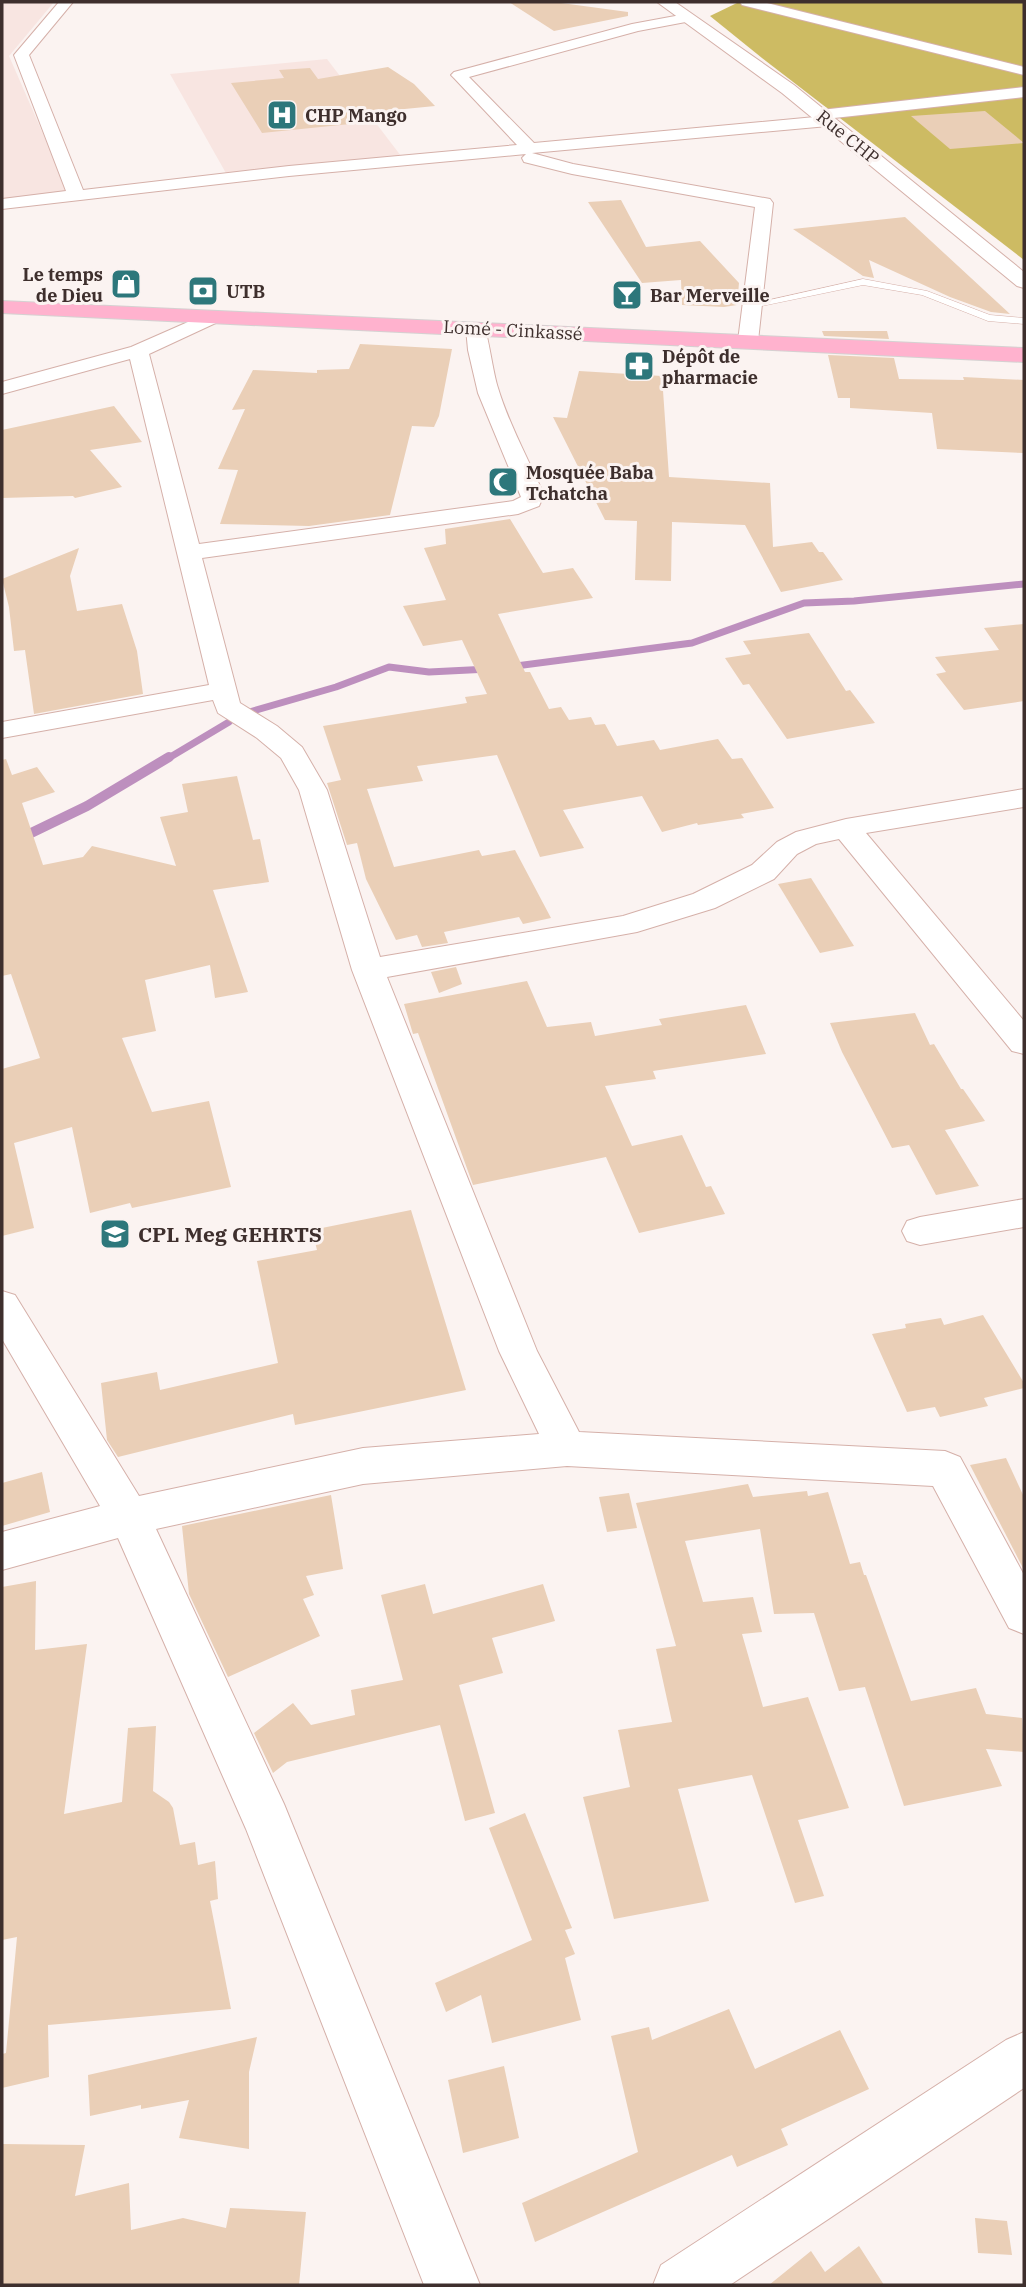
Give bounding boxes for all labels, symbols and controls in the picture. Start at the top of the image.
hospital icon: CHP Mango [265,98,299,132]
place label: CHP Mango [305,104,407,127]
street label: Rue CHP [812,105,884,169]
place label: Le temps de Dieu [23,263,103,307]
shop icon: Le temps de Dieu [109,267,143,301]
bank icon: UTB [186,274,220,308]
bar icon: Bar Merveille [610,278,644,312]
place label: UTB [226,280,265,303]
place label: Bar Merveille [650,284,770,307]
street label: Lomé - Cinkassé [443,315,583,345]
place label: Dépôt de pharmacie [662,345,758,389]
pharmacy icon: Dépôt de pharmacie [622,349,656,383]
place label: Mosquée Baba Tchatcha [526,461,654,505]
mosque icon: Mosquée Baba Tchatcha [486,465,520,499]
school or university icon: CPL Meg GEHRTS [98,1217,132,1251]
place label: CPL Meg GEHRTS [138,1220,322,1248]

